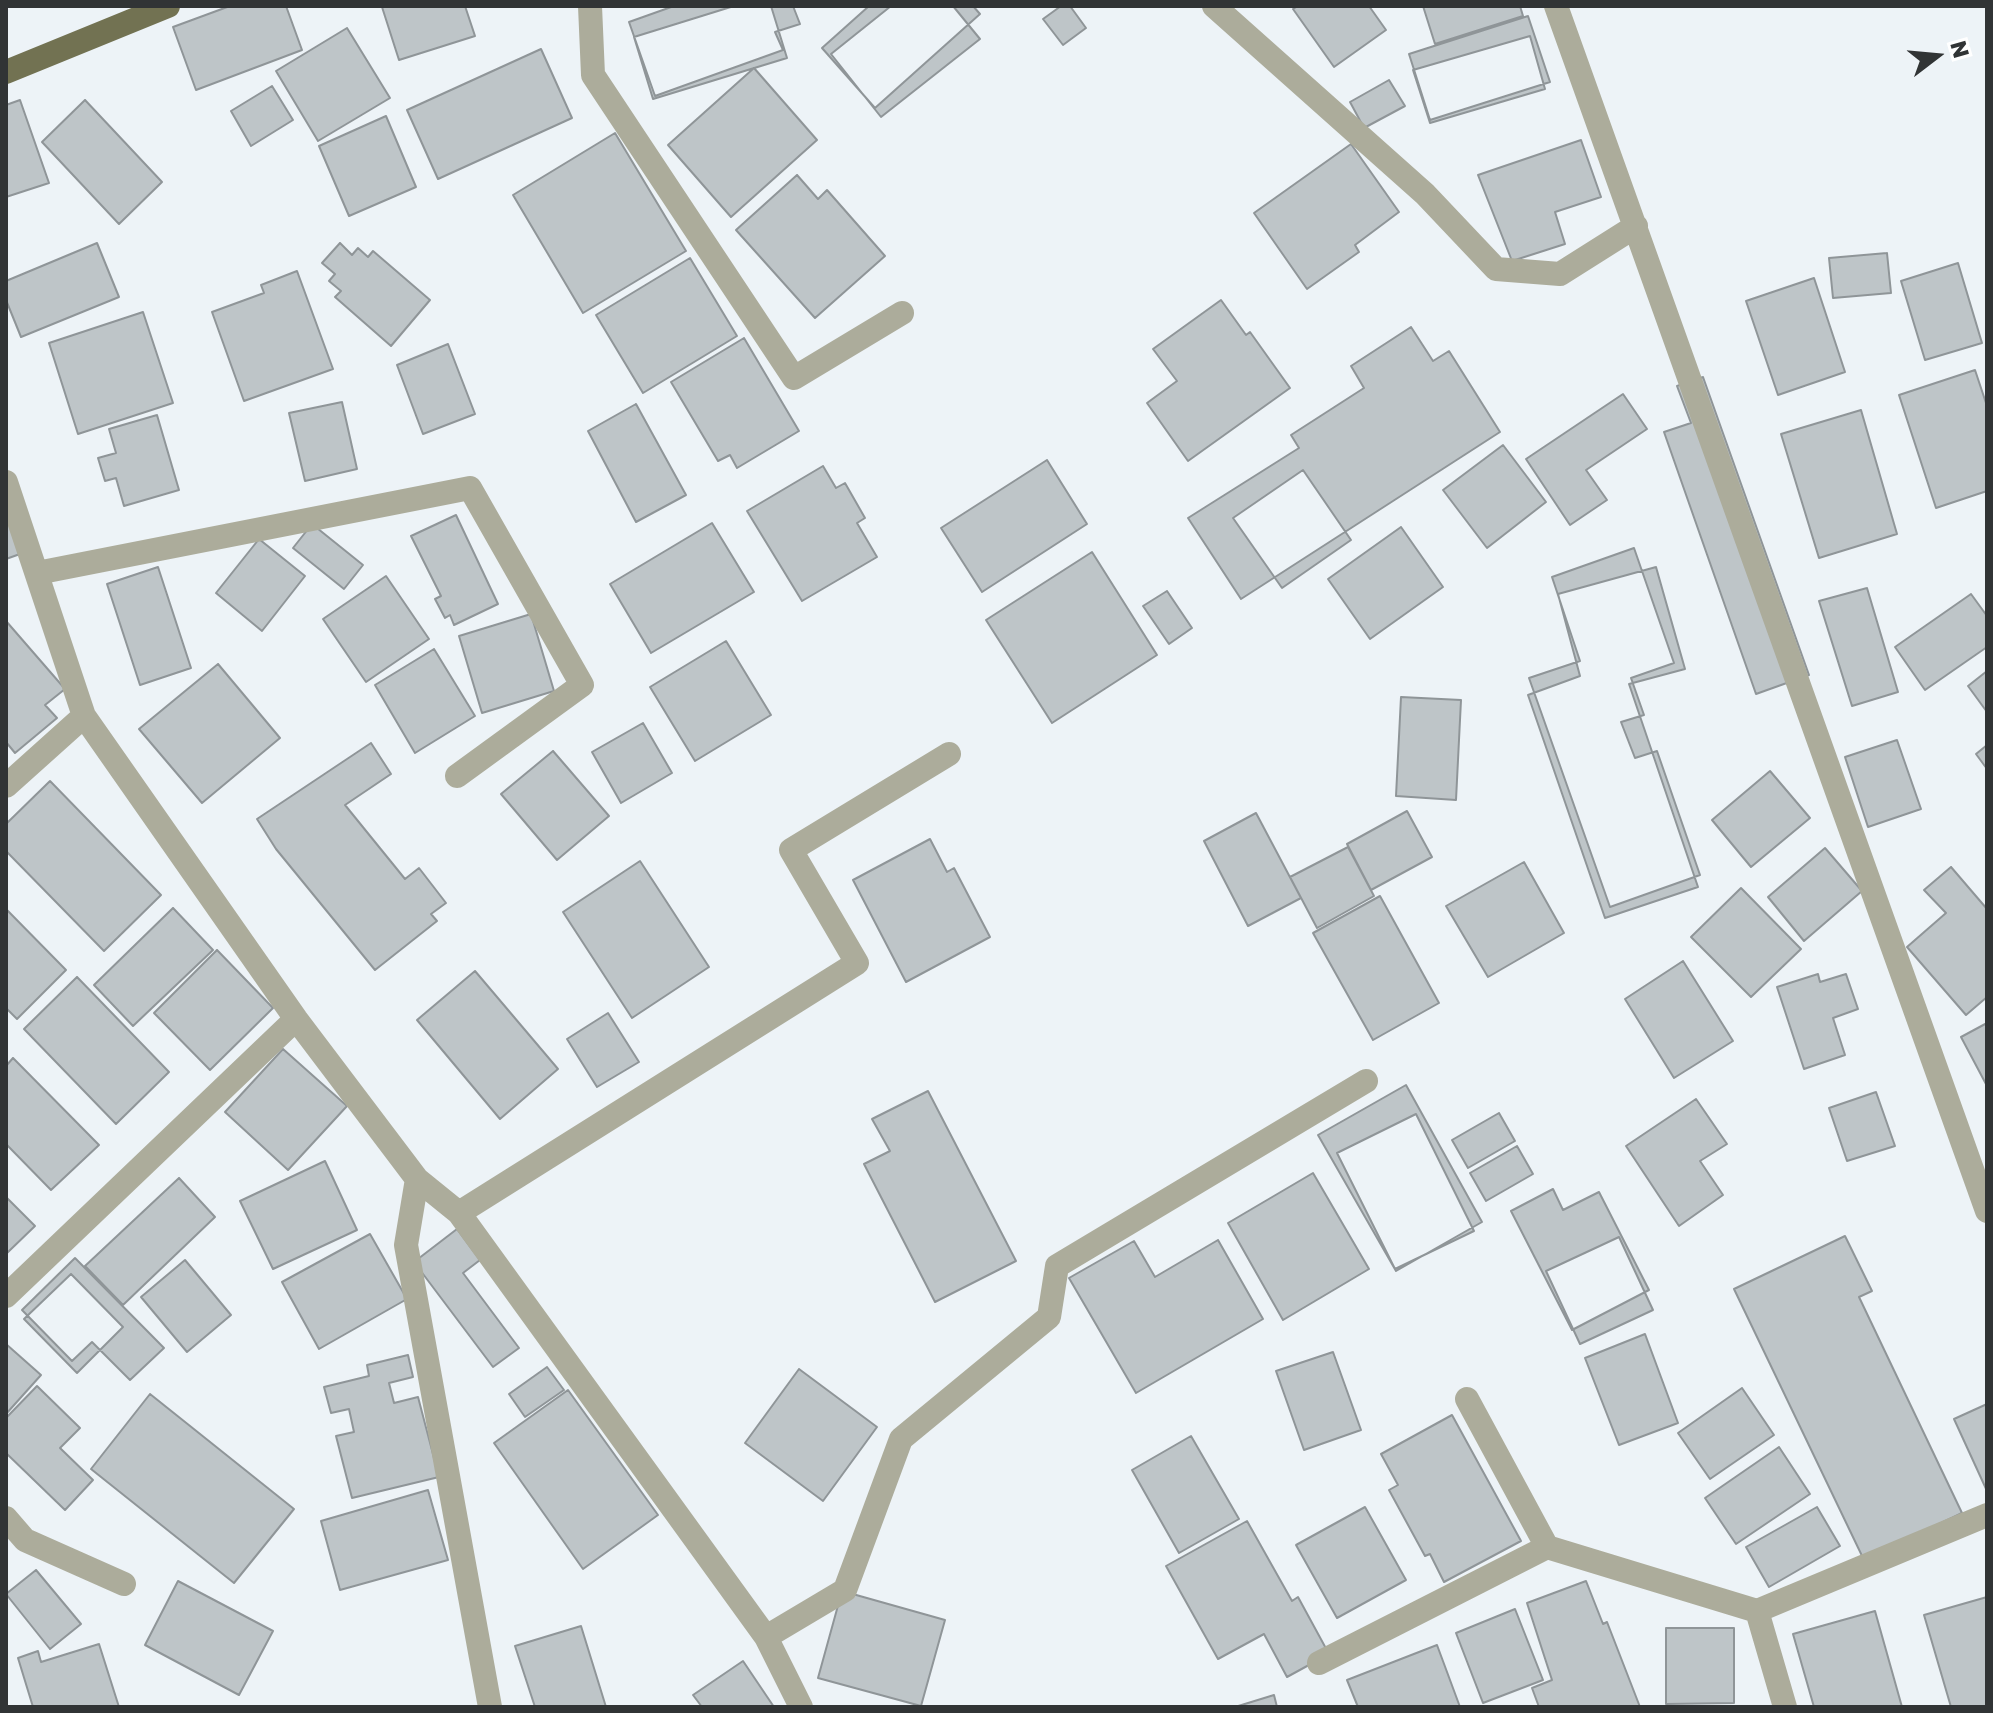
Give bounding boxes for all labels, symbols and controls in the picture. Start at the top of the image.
north arrow [1897,16,1977,96]
text: N [1945,37,1976,61]

